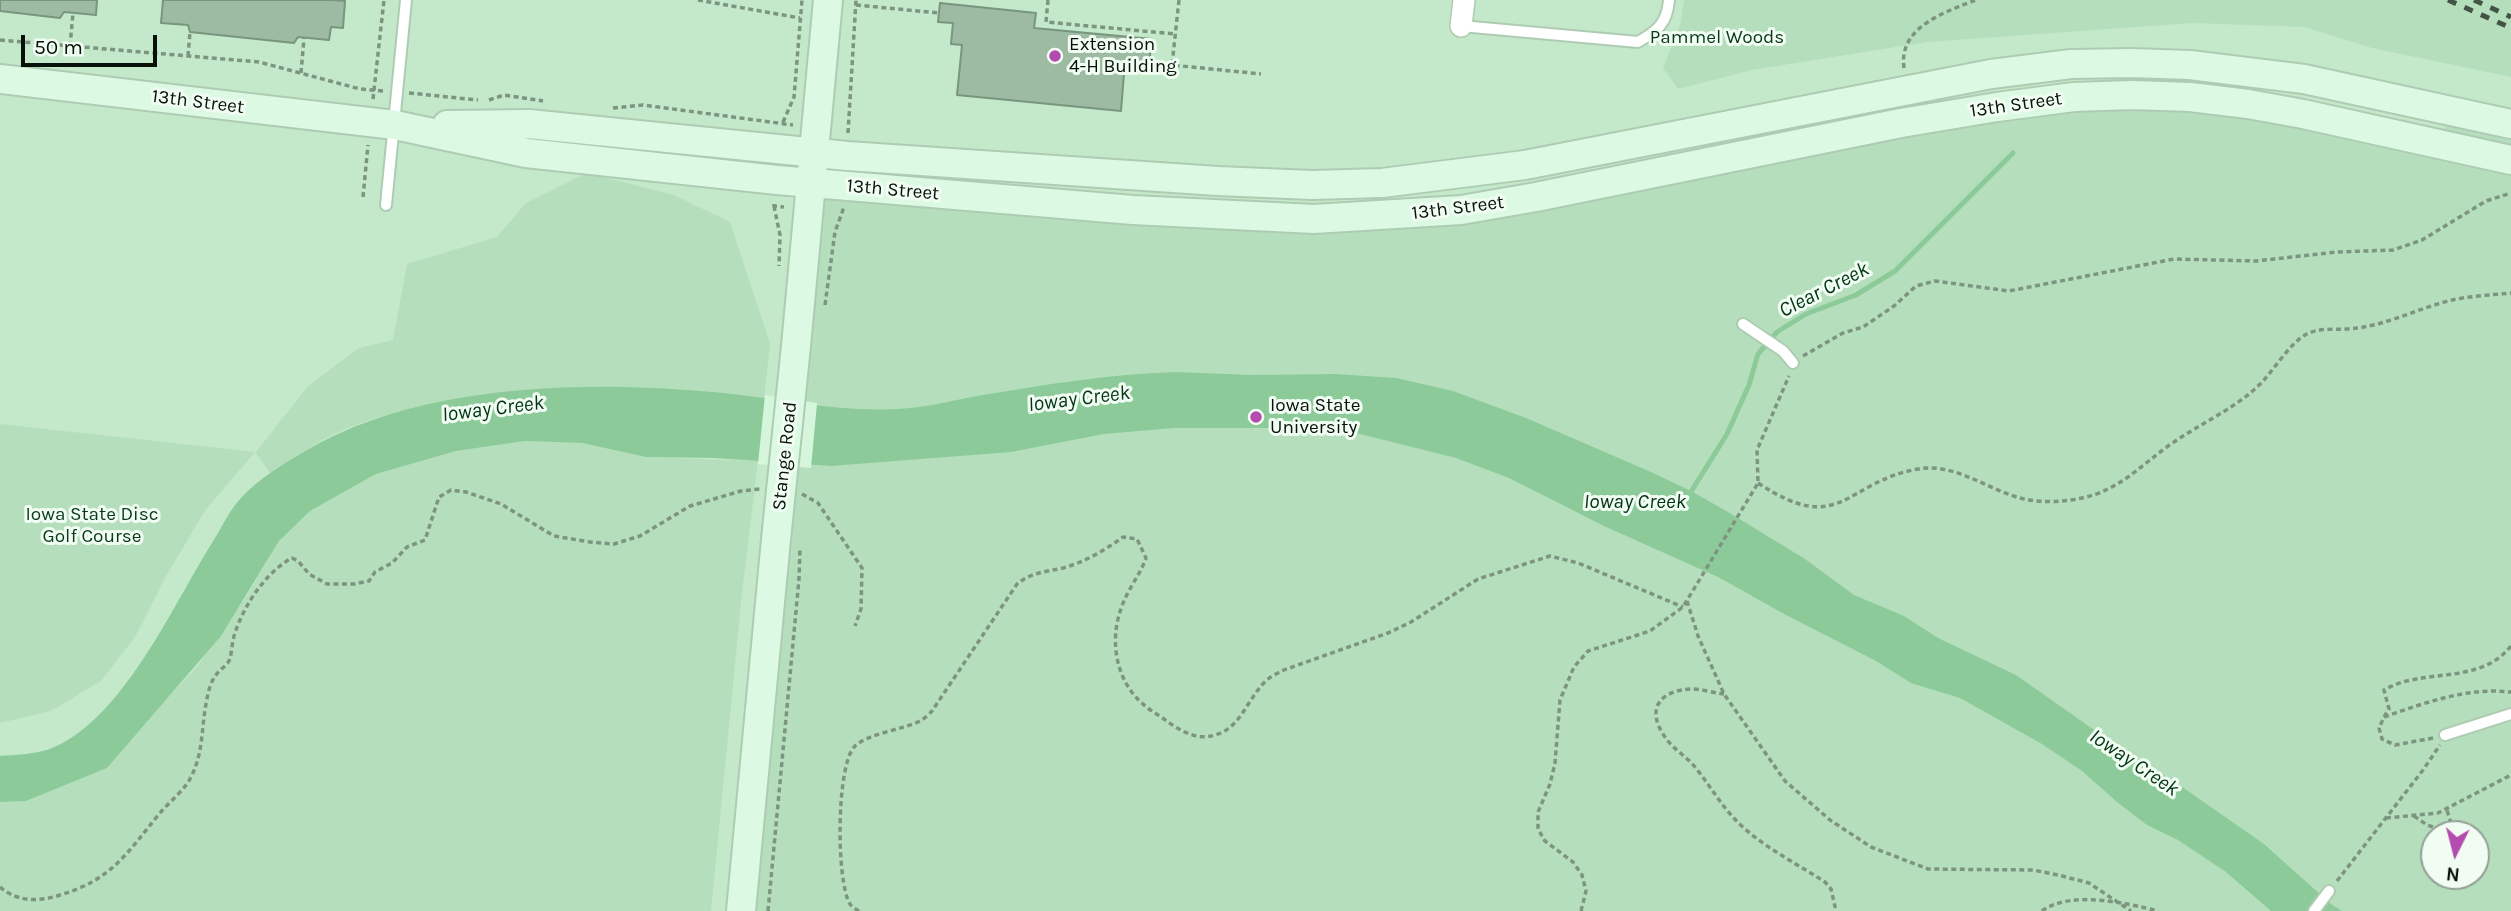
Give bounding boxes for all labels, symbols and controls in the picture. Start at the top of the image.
scale bar [24,21,161,65]
park label: Pammel Woods [1650,27,1784,49]
place label: Extension 4-H Building [1069,34,1177,78]
text: 50 m [34,35,83,59]
marker: Extension 4-H Building [1047,48,1063,64]
street label: 13th Street [151,85,245,119]
street label: 13th Street [1968,87,2064,123]
street label: 13th Street [846,175,940,205]
street label: 13th Street [1411,191,1505,225]
water label: Clear Creek [1775,257,1873,323]
water label: Ioway Creek [1027,380,1131,418]
water label: Ioway Creek [441,390,545,428]
place label: Iowa State University [1270,395,1360,439]
street label: Stange Road [768,400,802,512]
marker: Iowa State University [1248,409,1264,425]
water label: Ioway Creek [1584,489,1686,515]
park label: Iowa State Disc Golf Course [26,504,158,548]
water label: Ioway Creek [2084,724,2184,802]
north arrow [2420,820,2490,890]
text: N [2445,862,2461,886]

